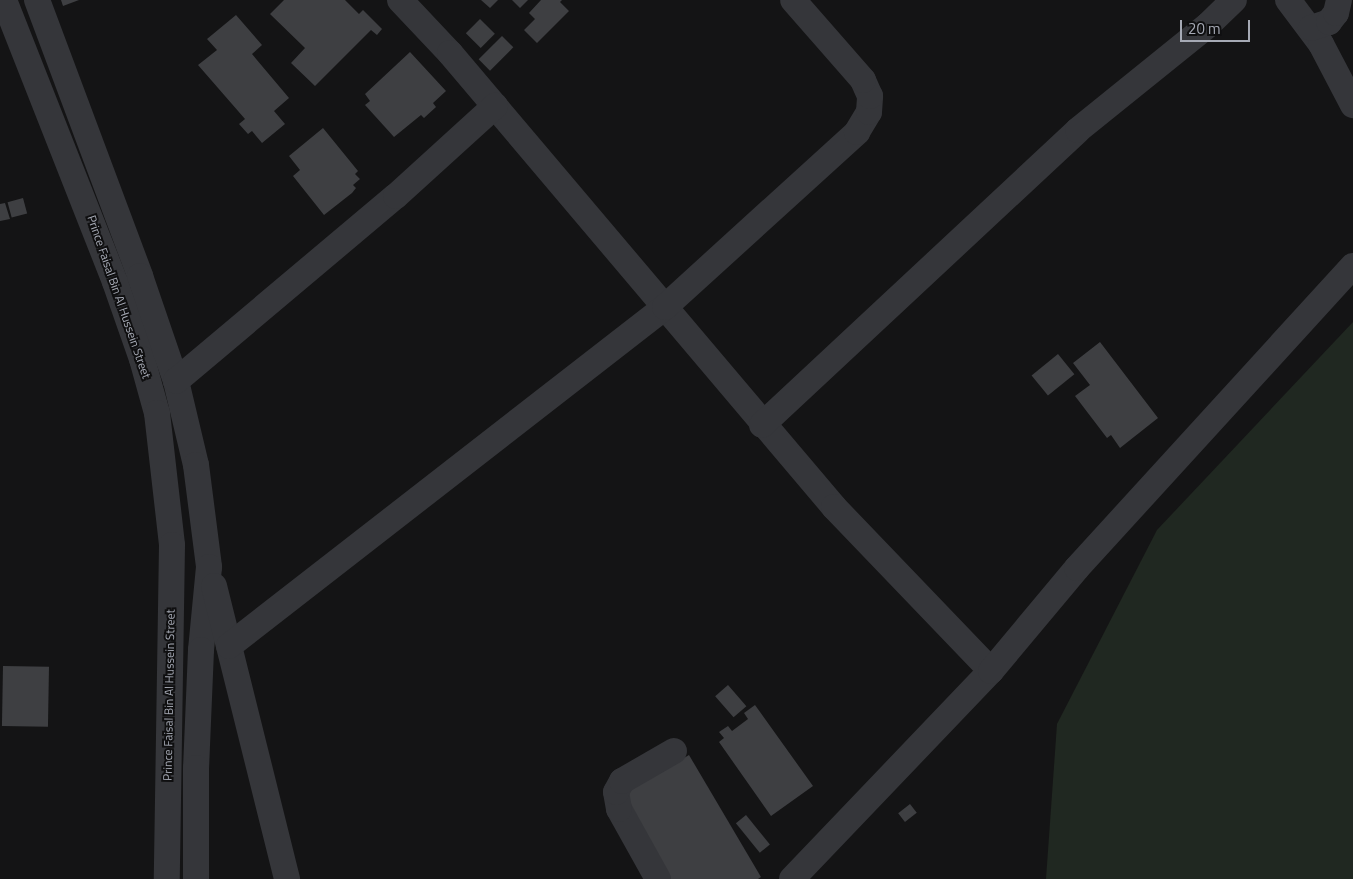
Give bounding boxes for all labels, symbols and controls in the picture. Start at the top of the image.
scale bar [1183,10,1253,42]
text: 20 m [1188,17,1221,40]
street label: Prince Faisal Bin Al Hussein Street [84,213,154,381]
street label: Prince Faisal Bin Al Hussein Street [160,609,178,781]

